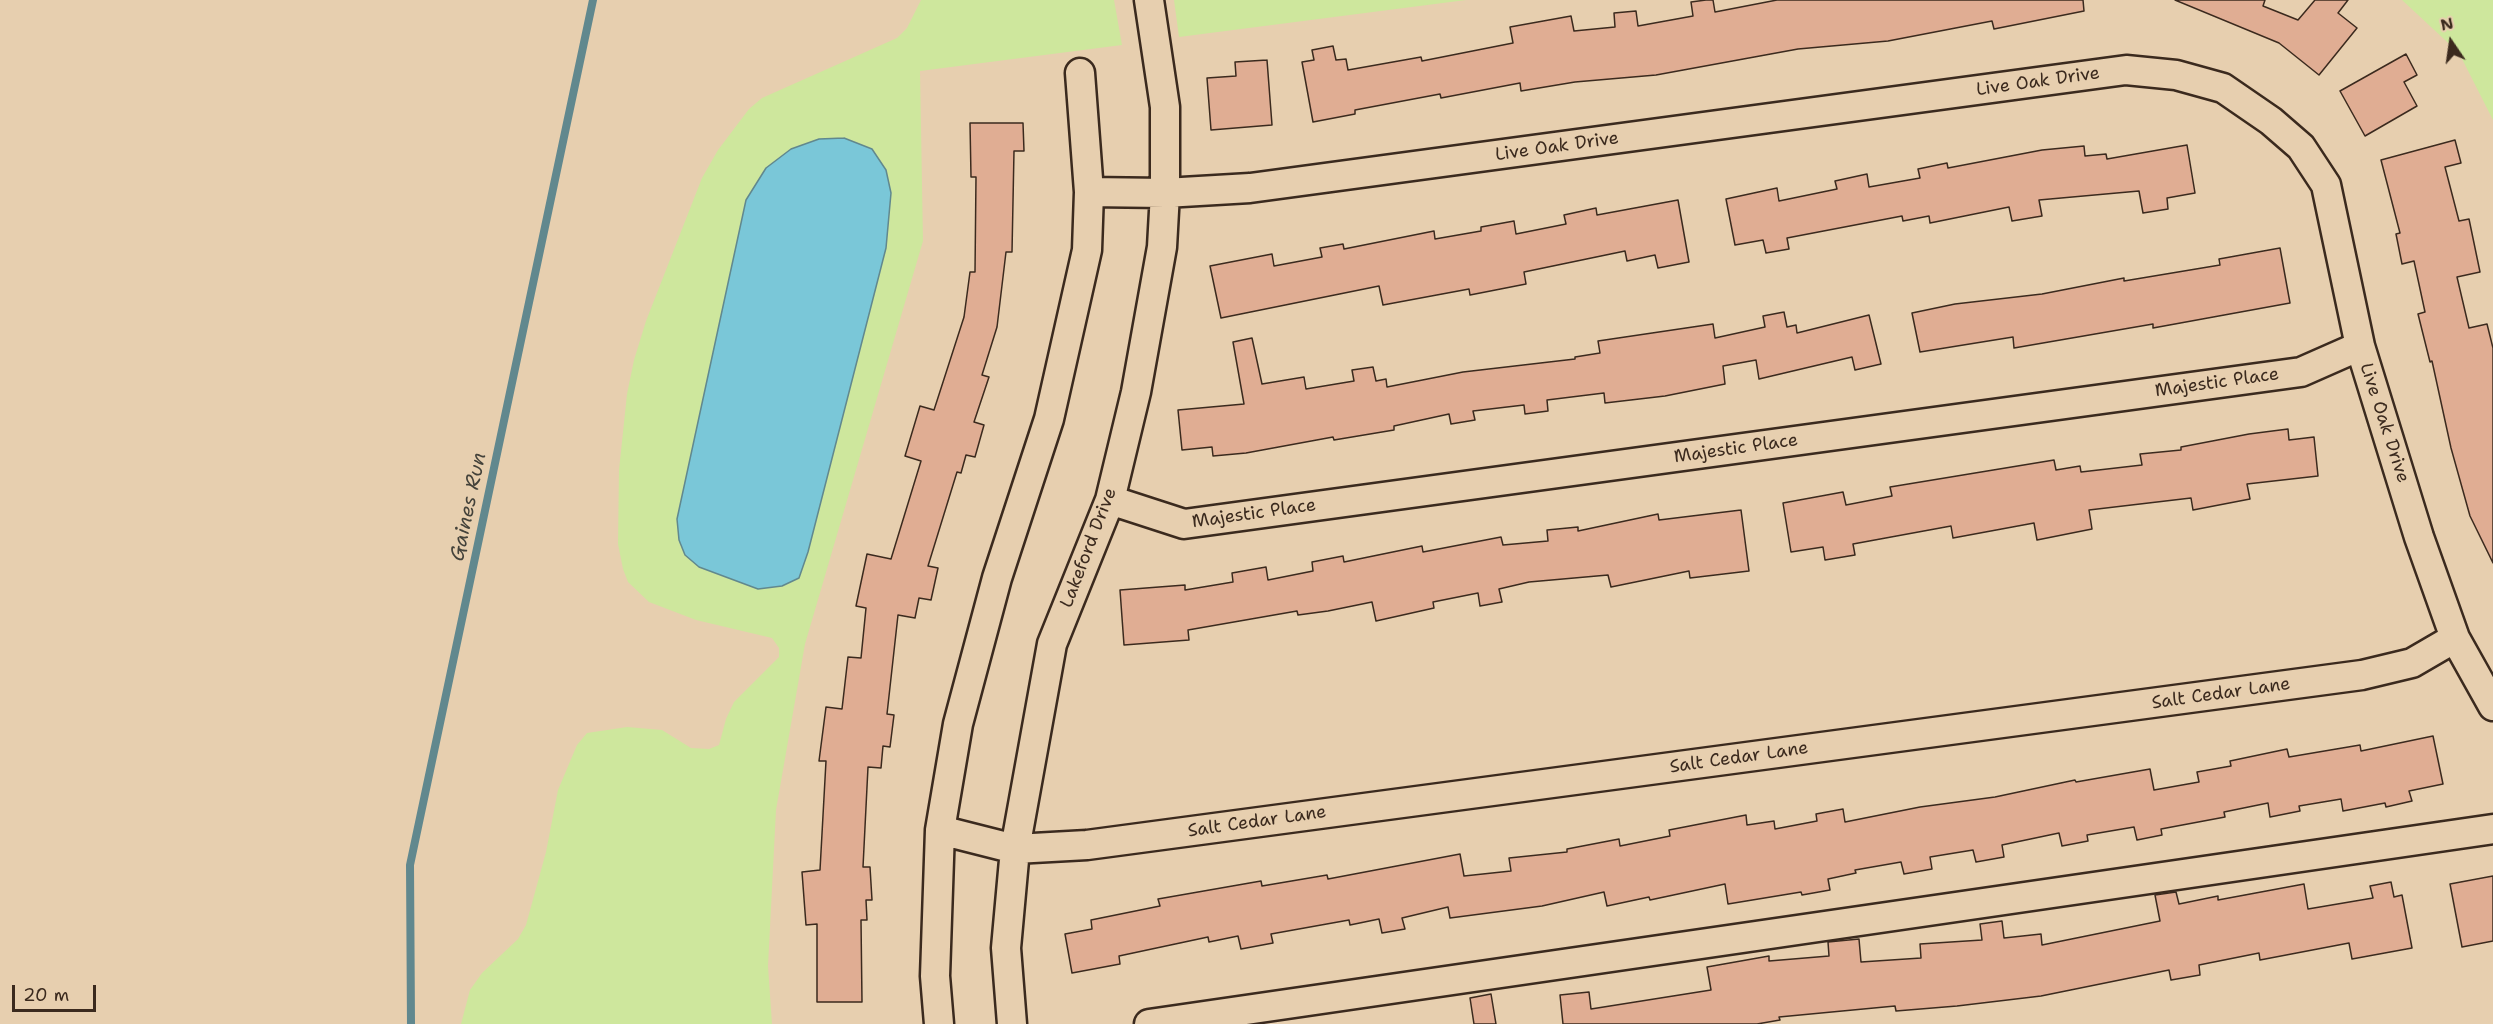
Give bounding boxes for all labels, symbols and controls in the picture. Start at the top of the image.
north arrow [2421,12,2481,72]
text: N [2438,12,2455,36]
street label: Live Oak Drive [1975,63,2101,101]
street label: Live Oak Drive [1494,128,1620,166]
street label: Live Oak Drive [2354,360,2414,486]
street label: Majestic Place [2154,364,2280,402]
street label: Majestic Place [1673,430,1799,468]
water label: Gaines Run [446,451,492,563]
street label: Lakeford Drive [1056,485,1122,611]
street label: Majestic Place [1191,495,1317,533]
street label: Salt Cedar Lane [2150,674,2292,714]
street label: Salt Cedar Lane [1668,738,1810,778]
street label: Salt Cedar Lane [1186,802,1328,842]
scale bar [15,973,99,1011]
text: 20 m [23,983,69,1007]

